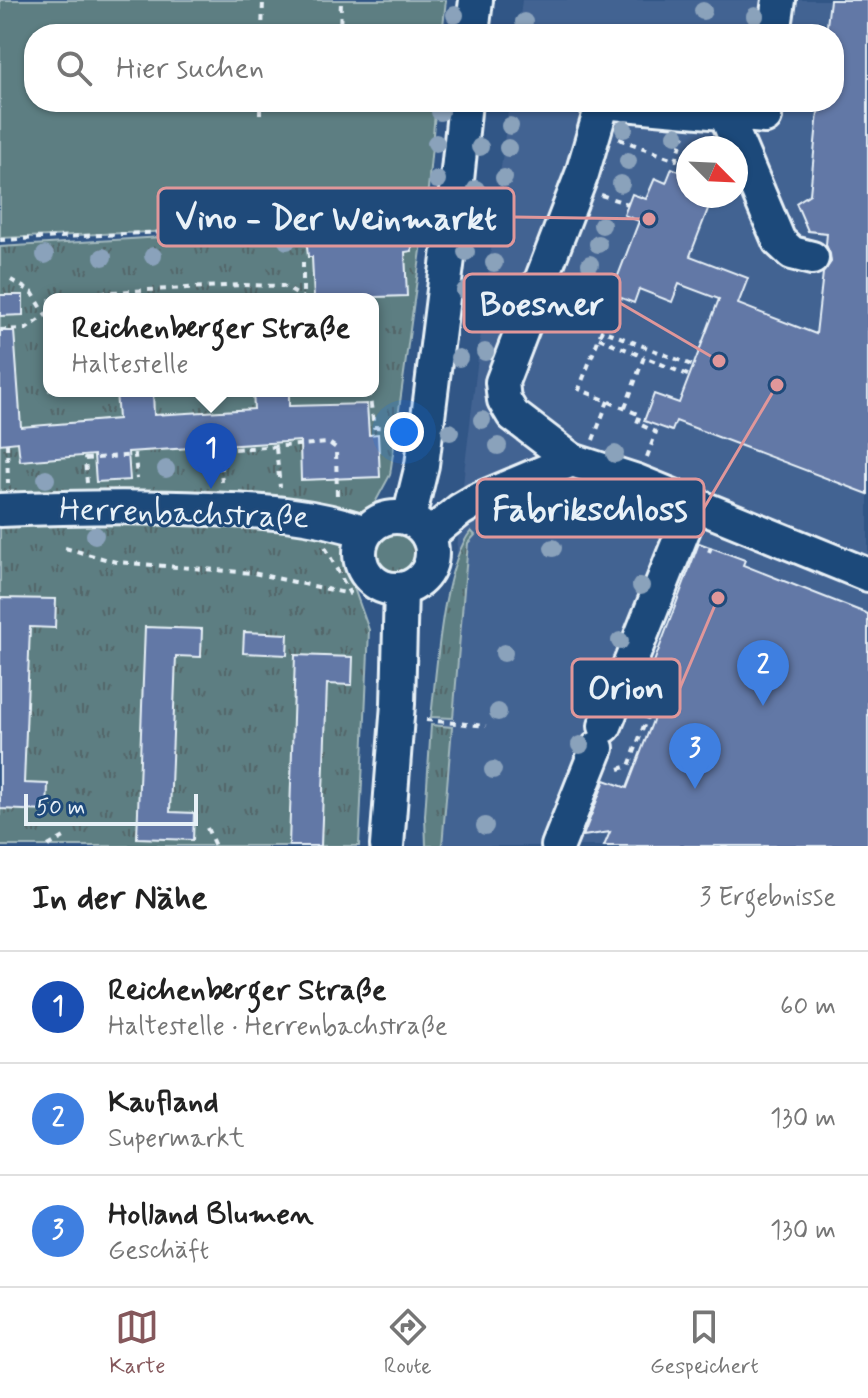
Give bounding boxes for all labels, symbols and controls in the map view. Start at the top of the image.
search box [24,24,844,112]
icon: search [52,46,96,90]
text: Hier suchen [116,49,264,88]
north arrow [676,136,748,208]
callout: Vino - Der Weinmarkt [158,188,514,246]
text: Vino - Der Weinmarkt [175,197,497,242]
callout: Boesner [464,274,620,332]
text: Boesner [480,283,604,328]
popup [43,293,379,397]
text: Reichenberger Straße [72,309,350,348]
text: Haltestelle [72,348,188,382]
your location [384,412,424,452]
pin: 1 [185,423,237,489]
callout: Fabrikschloss [477,479,704,537]
text: Fabrikschloss [492,488,688,533]
street label: Herrenbachstraße [59,489,309,539]
pin: 2 [737,640,789,706]
callout: Orion [572,659,680,717]
text: Orion [588,667,664,712]
pin: 3 [669,723,721,789]
scale bar [24,790,198,826]
text: 50 m [36,794,85,822]
text: In der Nähe [32,876,207,921]
text: 3 Ergebnisse [699,881,836,915]
text: Reichenberger Straße [108,971,387,1010]
text: 1 [52,990,64,1024]
text: 60 m [780,990,836,1024]
text: Haltestelle · Herrenbachstraße [108,1010,447,1044]
text: Kaufland [108,1083,219,1122]
text: 2 [52,1102,64,1136]
text: 130 m [770,1102,836,1136]
text: Supermarkt [108,1122,245,1156]
text: Holland Blumen [108,1195,314,1234]
text: 3 [52,1214,64,1248]
text: 130 m [770,1214,836,1248]
text: Geschäft [108,1234,209,1268]
tab: Karte [109,1305,165,1381]
tab: Route [384,1305,432,1381]
tab: Gespeichert [650,1305,759,1381]

